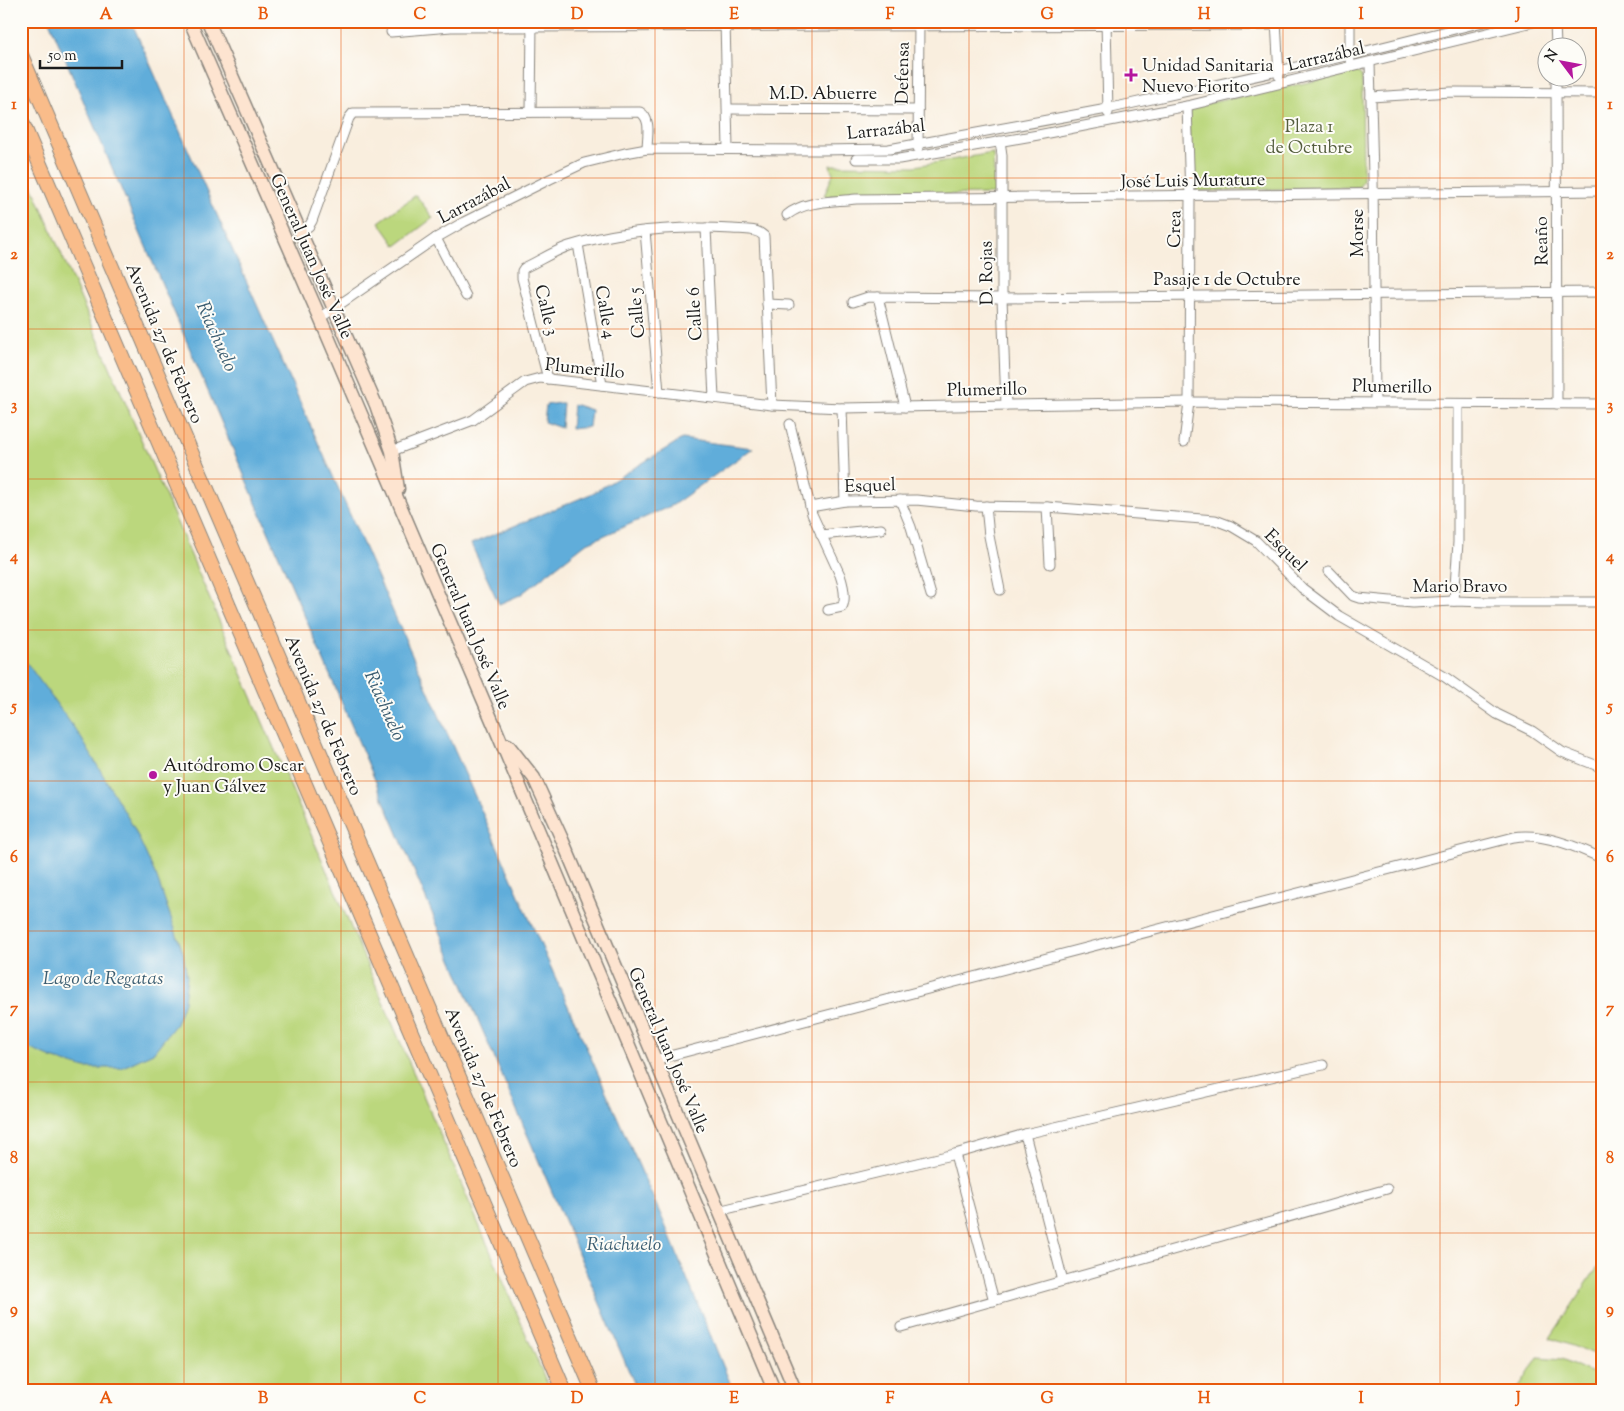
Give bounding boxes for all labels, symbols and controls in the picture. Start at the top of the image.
text: A [100,4,113,27]
text: B [258,4,268,27]
text: C [414,4,427,27]
text: D [571,4,584,27]
text: E [729,4,739,27]
text: F [886,4,895,27]
text: G [1040,4,1054,27]
text: H [1198,4,1211,27]
text: I [1358,4,1364,27]
text: J [1514,4,1521,27]
street label: Larrazábal [1285,36,1368,79]
scale bar [40,38,122,70]
north arrow [1536,38,1586,88]
street label: Defensa [890,41,918,105]
text: 50 m [47,46,77,67]
text: N [1541,46,1564,66]
place label: Unidad Sanitaria Nuevo Fiorito [1142,54,1274,101]
marker: Unidad Sanitaria Nuevo Fiorito [1124,68,1138,82]
street label: M.D. Abuerre [769,82,877,108]
text: 1 [11,94,17,117]
text: 1 [1607,94,1613,117]
street label: Larrazábal [846,114,927,148]
park label: Plaza 1 de Octubre [1266,115,1352,162]
street label: José Luis Murature [1119,168,1266,196]
street label: General Juan José Valle [262,170,358,344]
street label: Larrazábal [434,172,516,232]
street label: Morse [1346,209,1372,257]
street label: Crea [1163,210,1189,248]
street label: Reaño [1530,216,1556,266]
street label: D. Rojas [974,240,1002,306]
text: 2 [10,244,18,267]
text: 2 [1606,244,1614,267]
street label: Avenida 27 de Febrero [118,260,209,428]
street label: Pasaje 1 de Octubre [1153,268,1301,294]
street label: Calle 3 [526,282,564,339]
street label: Calle 4 [587,284,621,341]
street label: Calle 5 [623,286,653,339]
street label: Calle 6 [682,286,710,341]
water label: Riachuelo [188,298,243,376]
street label: Plumerillo [544,353,626,387]
street label: Plumerillo [1352,374,1432,402]
street label: Plumerillo [947,377,1027,405]
text: 3 [11,395,18,418]
text: 3 [1607,395,1614,418]
street label: Esquel [844,473,896,501]
street label: Esquel [1257,524,1312,579]
street label: General Juan José Valle [422,539,516,714]
text: 4 [9,546,18,569]
text: 4 [1605,546,1614,569]
street label: Mario Bravo [1413,575,1508,601]
street label: Avenida 27 de Febrero [277,632,368,800]
water label: Riachuelo [356,667,411,745]
text: 5 [9,696,17,719]
text: 5 [1605,696,1613,719]
place label: Autódromo Oscar y Juan Gálvez [163,754,304,801]
marker: Autódromo Oscar y Juan Gálvez [147,769,159,781]
text: 6 [10,847,18,870]
text: 6 [1606,847,1614,870]
street label: General Juan José Valle [620,963,714,1138]
water label: Lago de Regatas [43,966,163,993]
text: 7 [10,998,19,1021]
text: 7 [1606,998,1615,1021]
street label: Avenida 27 de Febrero [437,1004,528,1172]
text: 8 [10,1148,18,1171]
text: 8 [1606,1148,1614,1171]
water label: Riachuelo [587,1232,661,1259]
text: 9 [10,1299,18,1322]
text: 9 [1606,1299,1614,1322]
text: A [100,1388,113,1411]
text: B [258,1388,268,1411]
text: C [414,1388,427,1411]
text: D [571,1388,584,1411]
text: E [729,1388,739,1411]
text: F [886,1388,895,1411]
text: G [1040,1388,1054,1411]
text: H [1198,1388,1211,1411]
text: I [1358,1388,1364,1411]
text: J [1514,1388,1521,1411]

